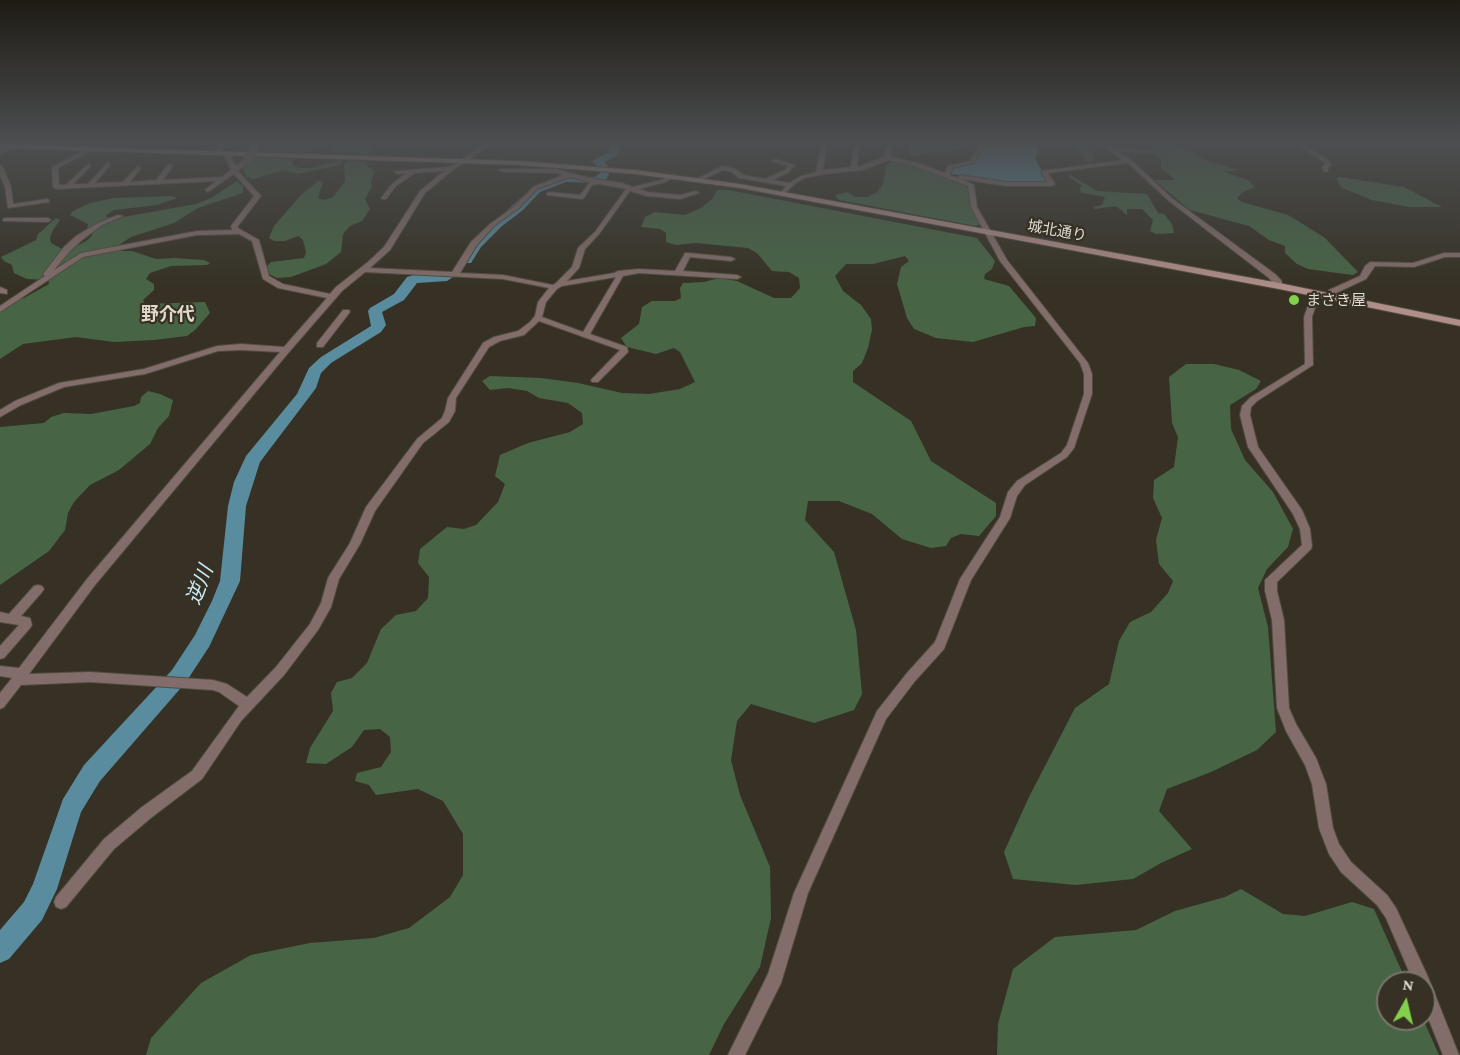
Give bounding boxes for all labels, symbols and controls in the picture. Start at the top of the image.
street label: 城北通り [1026,217,1088,245]
place label: まさき屋 [1306,291,1366,309]
marker: まさき屋 [1287,293,1301,307]
district label: 野介代 [141,303,195,325]
water label: 逆川 [182,562,218,608]
north arrow [1376,971,1436,1031]
text: N [1402,975,1415,994]

